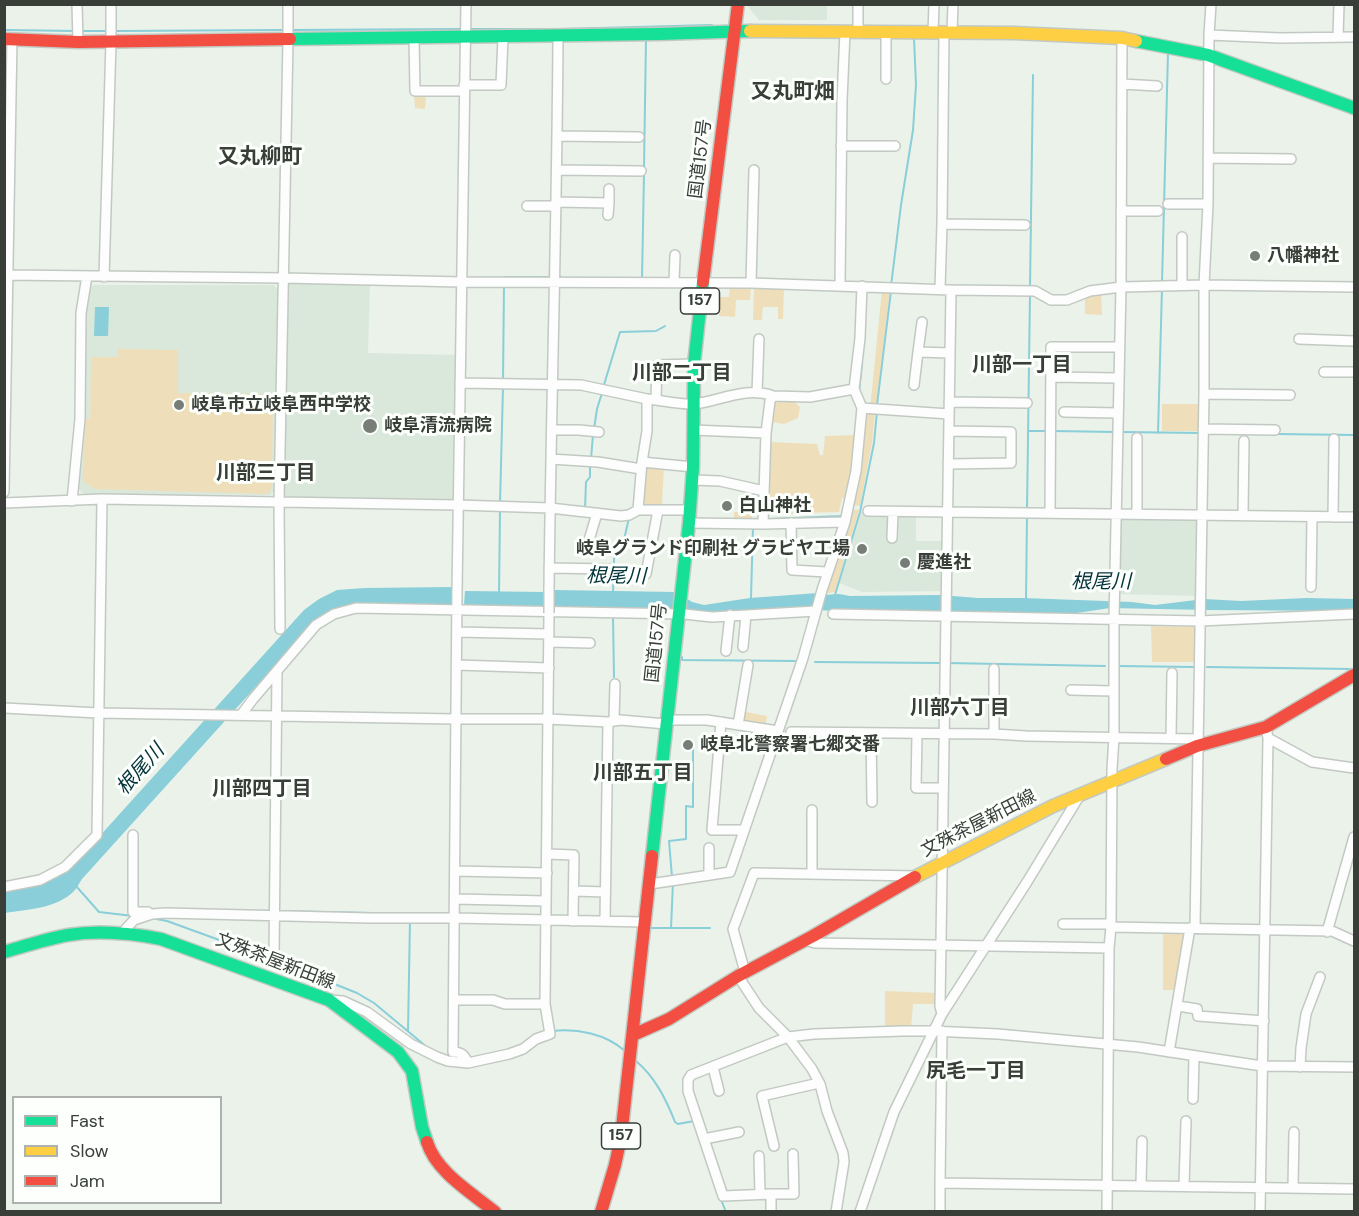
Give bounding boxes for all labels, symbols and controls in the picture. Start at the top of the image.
district label: 又丸町畑 [751,79,835,105]
street label: 国道157号 [685,118,717,200]
district label: 又丸柳町 [218,144,302,170]
place label: 八幡神社 [1267,245,1339,267]
marker: 八幡神社 [1248,249,1262,263]
road number: 157 [680,288,720,314]
district label: 川部一丁目 [972,354,1072,378]
district label: 川部二丁目 [632,362,732,386]
place label: 岐阜市立岐阜西中学校 [191,394,371,416]
marker: 岐阜市立岐阜西中学校 [172,398,186,412]
place label: 岐阜清流病院 [384,415,492,437]
marker: 岐阜清流病院 [361,417,379,435]
district label: 川部三丁目 [216,462,316,486]
place label: 白山神社 [739,495,811,517]
marker: 白山神社 [720,499,734,513]
place label: 岐阜グランド印刷社 グラビヤ工場 [576,538,850,560]
marker: 岐阜グランド印刷社 グラビヤ工場 [855,542,869,556]
place label: 慶進社 [917,552,971,574]
marker: 慶進社 [898,556,912,570]
water label: 根尾川 [586,564,646,590]
water label: 根尾川 [1071,571,1131,595]
street label: 国道157号 [642,602,672,684]
district label: 川部六丁目 [910,697,1010,721]
place label: 岐阜北警察署七郷交番 [700,734,880,756]
marker: 岐阜北警察署七郷交番 [681,738,695,752]
water label: 根尾川 [112,740,170,800]
district label: 川部五丁目 [593,762,693,786]
district label: 川部四丁目 [212,778,312,802]
street label: 文殊茶屋新田線 [918,786,1040,862]
street label: 文殊茶屋新田線 [212,929,338,995]
district label: 尻毛一丁目 [926,1060,1026,1084]
legend [12,1096,222,1204]
text: Fast [70,1109,105,1133]
road number: 157 [602,1123,640,1149]
text: Slow [70,1139,109,1163]
text: Jam [70,1169,105,1193]

